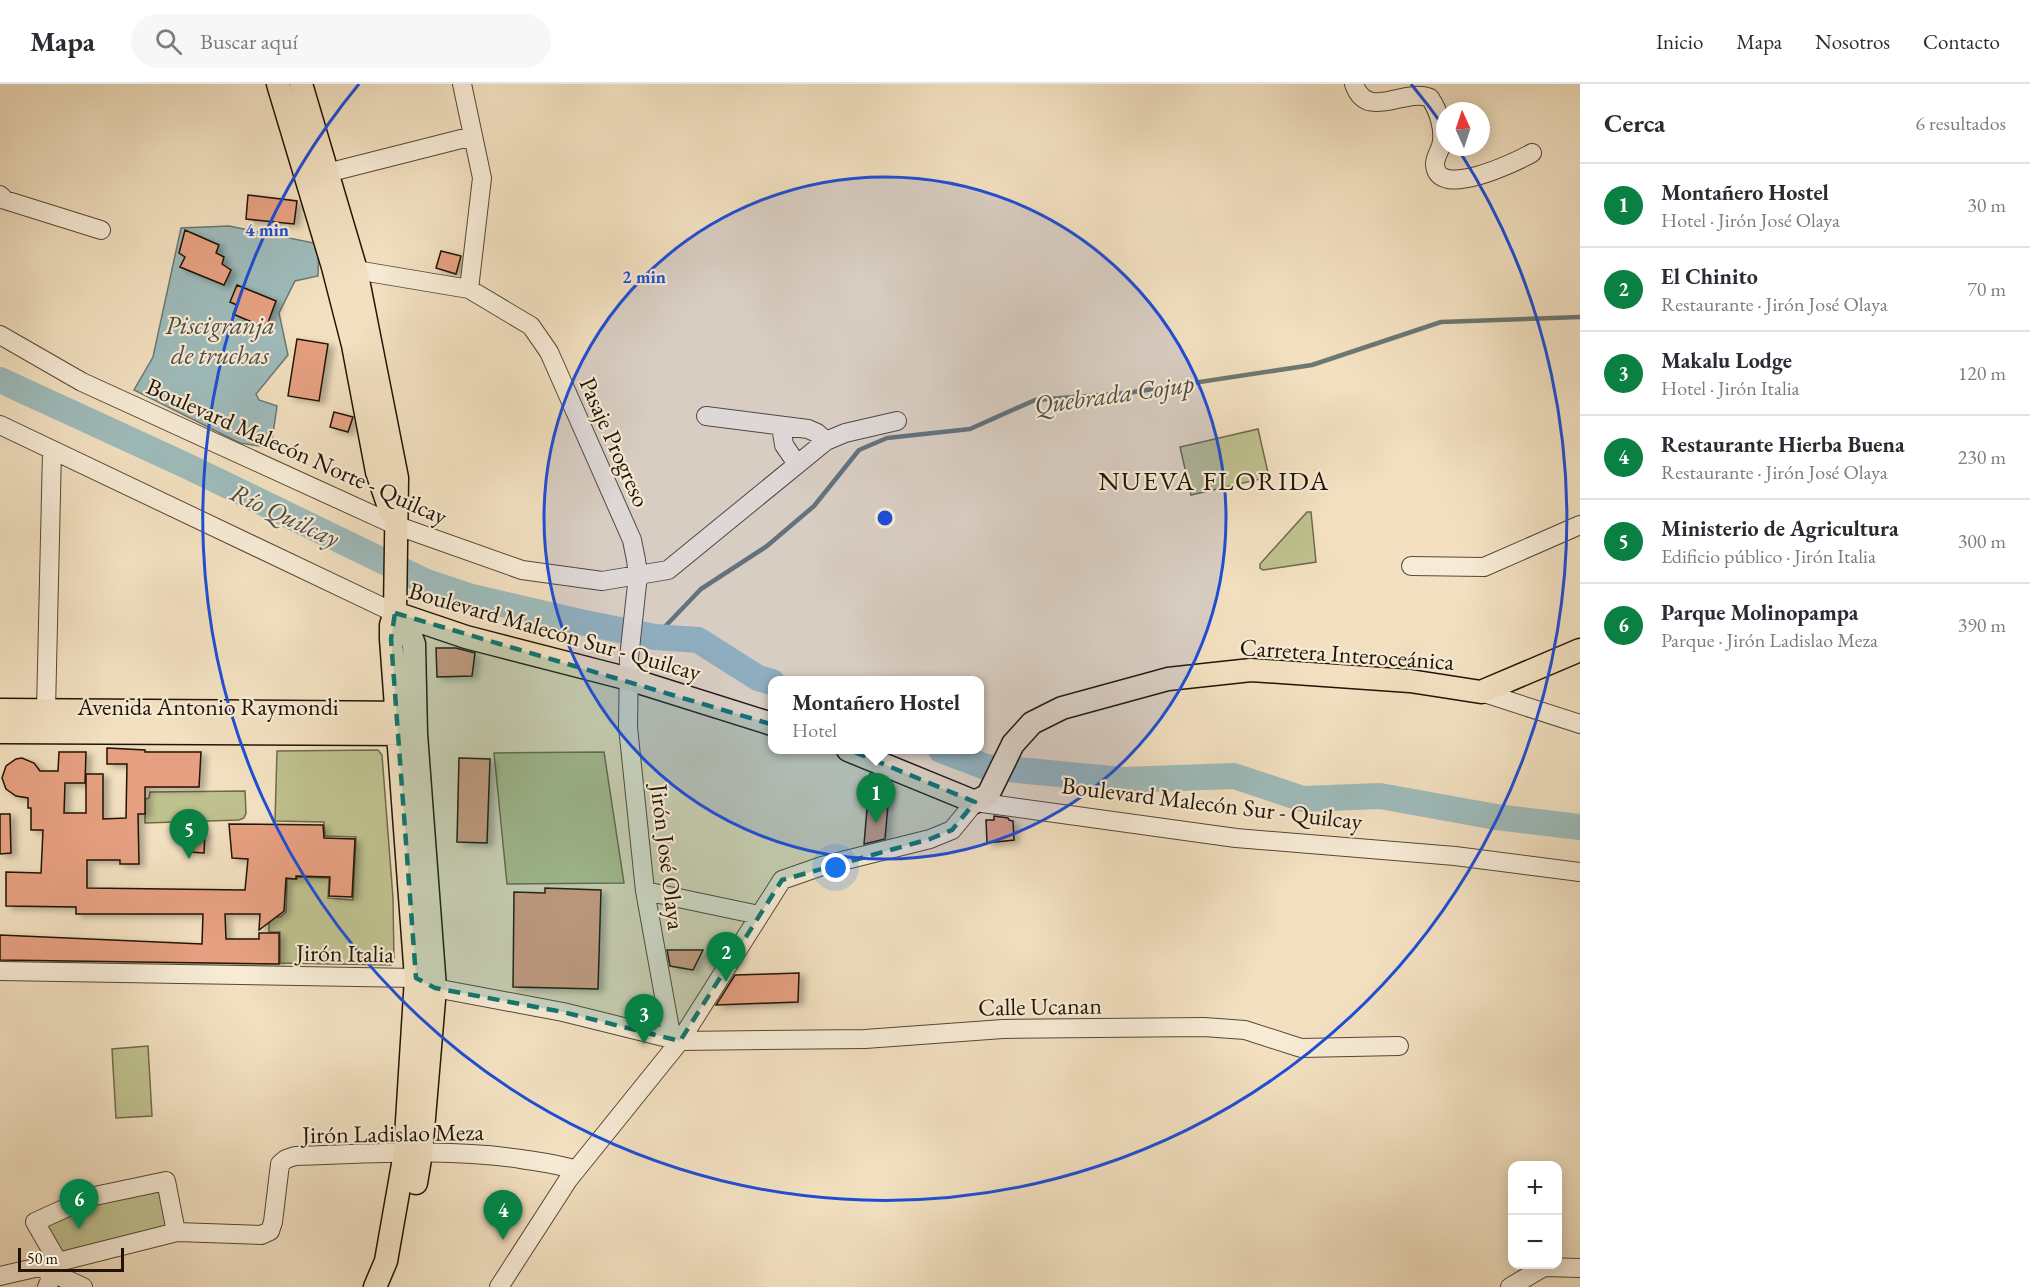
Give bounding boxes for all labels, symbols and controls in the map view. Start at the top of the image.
search box [131,14,551,68]
text: Mapa [30,23,95,59]
icon: search [152,25,185,58]
text: Buscar aquí [200,27,298,56]
text: Inicio [1656,28,1703,55]
text: Mapa [1736,28,1782,55]
text: Nosotros [1815,28,1890,55]
text: Contacto [1923,28,2000,55]
north arrow [1436,102,1490,156]
text: Cerca [1604,106,1665,140]
text: 6 resultados [1915,110,2006,136]
text: Montañero Hostel [1661,178,1829,207]
text: 1 [1618,192,1629,218]
text: 30 m [1967,192,2006,218]
text: Hotel · Jirón José Olaya [1661,207,1840,233]
text: 4 min [245,218,289,241]
text: El Chinito [1661,262,1758,291]
text: 2 min [622,265,666,288]
text: 2 [1618,276,1629,302]
text: 70 m [1967,276,2006,302]
text: Restaurante · Jirón José Olaya [1661,291,1888,317]
water label: Piscigranja de truchas [165,308,275,372]
text: Makalu Lodge [1661,346,1792,375]
text: 3 [1618,360,1629,386]
text: 120 m [1958,360,2006,386]
water label: Quebrada Cojup [1032,366,1197,422]
street label: Boulevard Malecón Norte - Quilcay [142,370,453,532]
street label: Pasaje Progreso [573,372,657,512]
text: Hotel · Jirón Italia [1661,375,1800,401]
text: Restaurante Hierba Buena [1661,430,1905,459]
text: 4 [1618,444,1629,470]
text: 230 m [1958,444,2006,470]
text: Restaurante · Jirón José Olaya [1661,459,1888,485]
district label: NUEVA FLORIDA [1098,463,1330,498]
water label: Río Quilcay [225,475,345,555]
centre of rings [875,508,895,528]
text: Ministerio de Agricultura [1661,514,1899,543]
text: 5 [1618,528,1629,554]
text: 300 m [1958,528,2006,554]
text: Edificio público · Jirón Italia [1661,543,1876,569]
street label: Boulevard Malecón Sur - Quilcay [405,574,705,688]
text: Parque Molinopampa [1661,598,1858,627]
text: 6 [1618,612,1629,638]
text: 390 m [1958,612,2006,638]
text: Parque · Jirón Ladislao Meza [1661,627,1878,653]
street label: Carretera Interoceánica [1239,631,1456,677]
popup [768,676,984,754]
text: Montañero Hostel [792,688,960,717]
street label: Avenida Antonio Raymondi [76,691,339,722]
text: Hotel [792,717,837,743]
street label: Boulevard Malecón Sur - Quilcay [1060,769,1364,837]
pin: 1 [856,774,896,823]
street label: Jirón José Olaya [643,780,692,932]
pin: 5 [170,810,208,859]
your location [821,853,850,882]
pin: 2 [706,932,746,982]
street label: Jirón Italia [294,937,395,969]
street label: Calle Ucanan [978,989,1103,1023]
pin: 3 [624,994,664,1044]
street label: Jirón Ladislao Meza [300,1116,485,1150]
map controls [1508,1161,1562,1269]
button: + [1508,1161,1562,1215]
pin: 6 [60,1180,98,1229]
pin: 4 [484,1190,522,1240]
button: − [1508,1215,1562,1269]
scale bar [18,1245,124,1272]
text: 50 m [27,1248,58,1269]

